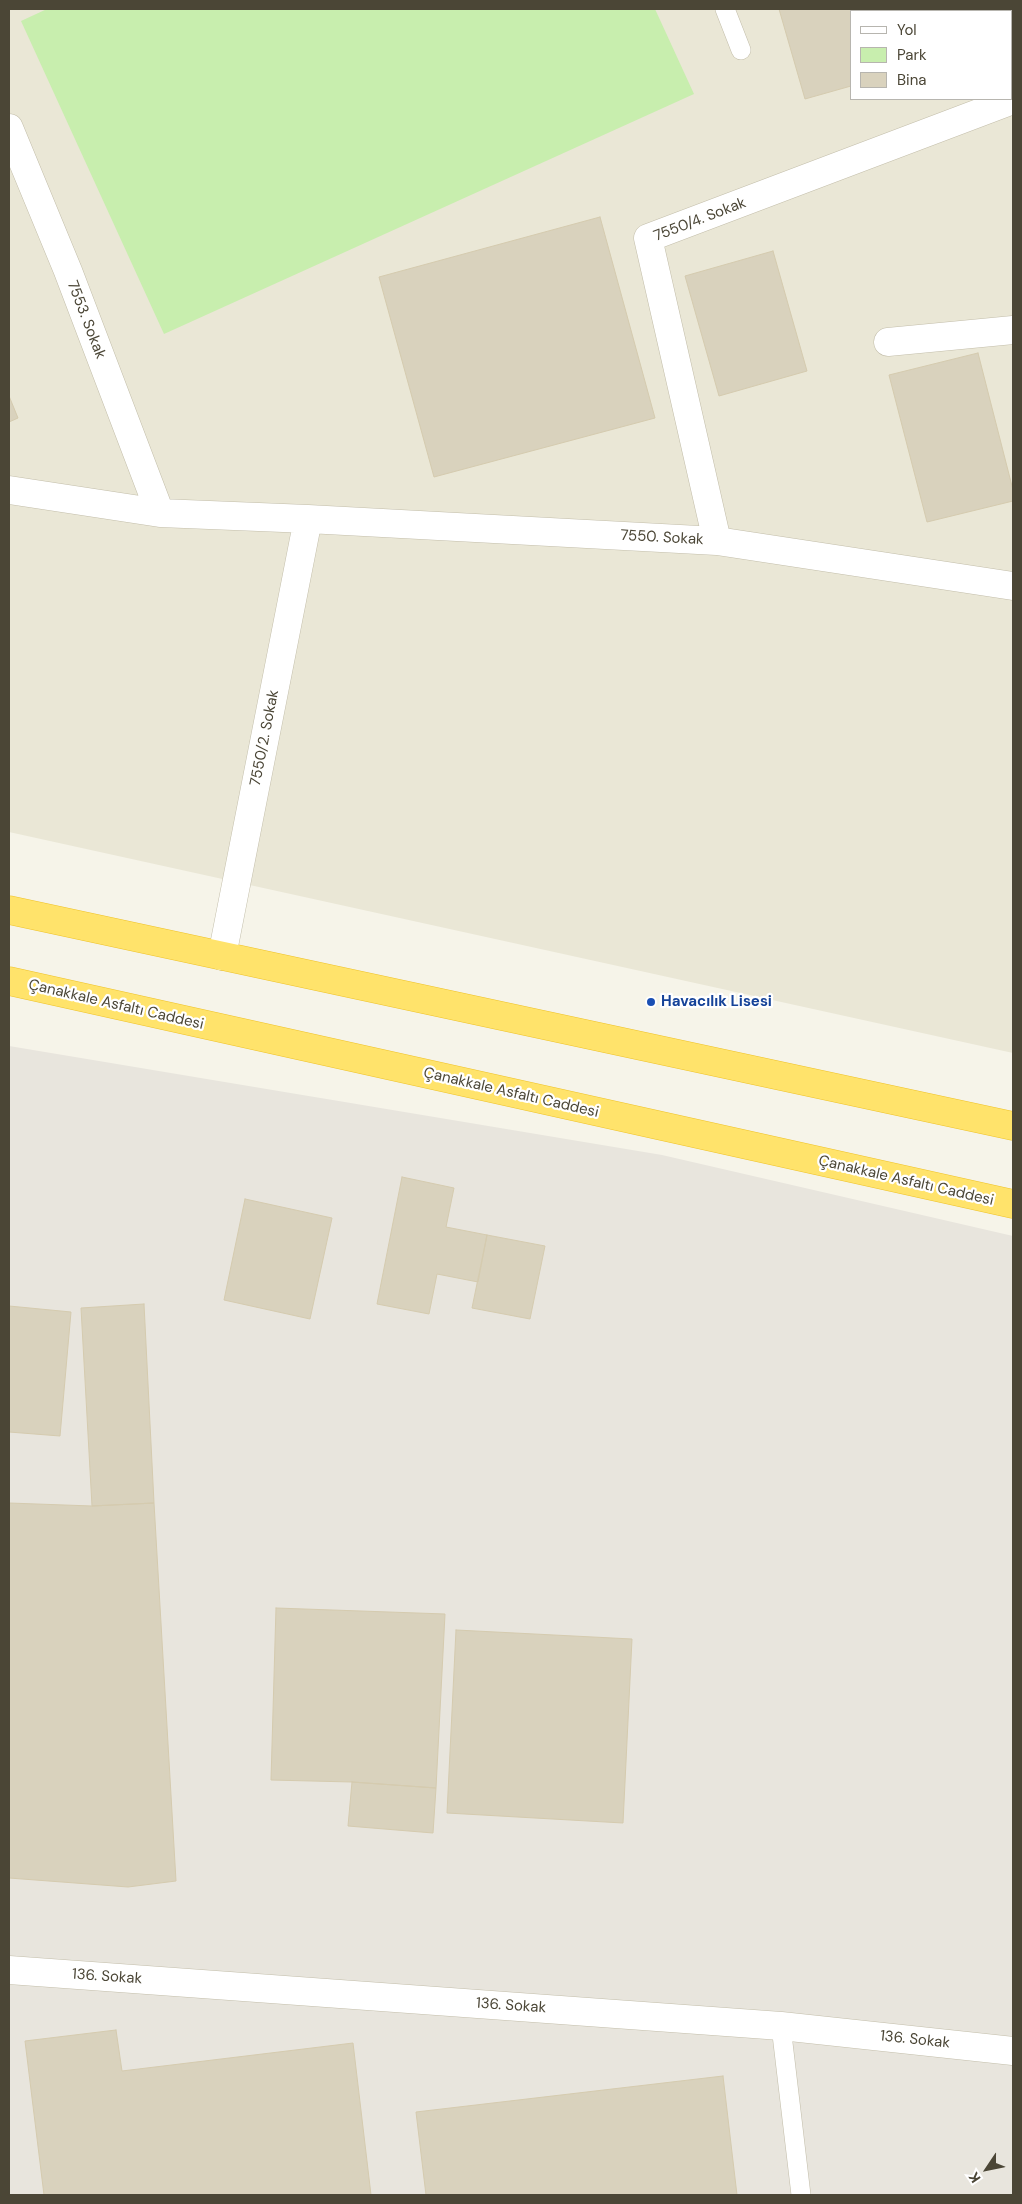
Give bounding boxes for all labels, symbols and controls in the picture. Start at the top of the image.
legend [850,10,1012,100]
text: Yol [897,20,917,40]
text: Park [897,45,927,65]
text: Bina [897,70,926,90]
street label: 7550/4. Sokak [651,194,749,246]
street label: 7553. Sokak [63,278,109,362]
street label: 7550. Sokak [620,527,704,549]
street label: 7550/2. Sokak [247,688,283,788]
street label: Çanakkale Asfaltı Caddesi [27,976,205,1034]
place label: Havacılık Lisesi [661,993,772,1011]
marker: Havacılık Lisesi [645,996,657,1008]
street label: Çanakkale Asfaltı Caddesi [422,1064,600,1122]
street label: Çanakkale Asfaltı Caddesi [817,1152,995,1210]
street label: 136. Sokak [71,1966,143,1988]
street label: 136. Sokak [475,1995,547,2017]
street label: 136. Sokak [879,2027,951,2053]
north arrow [962,2144,1012,2194]
text: K [965,2169,985,2186]

